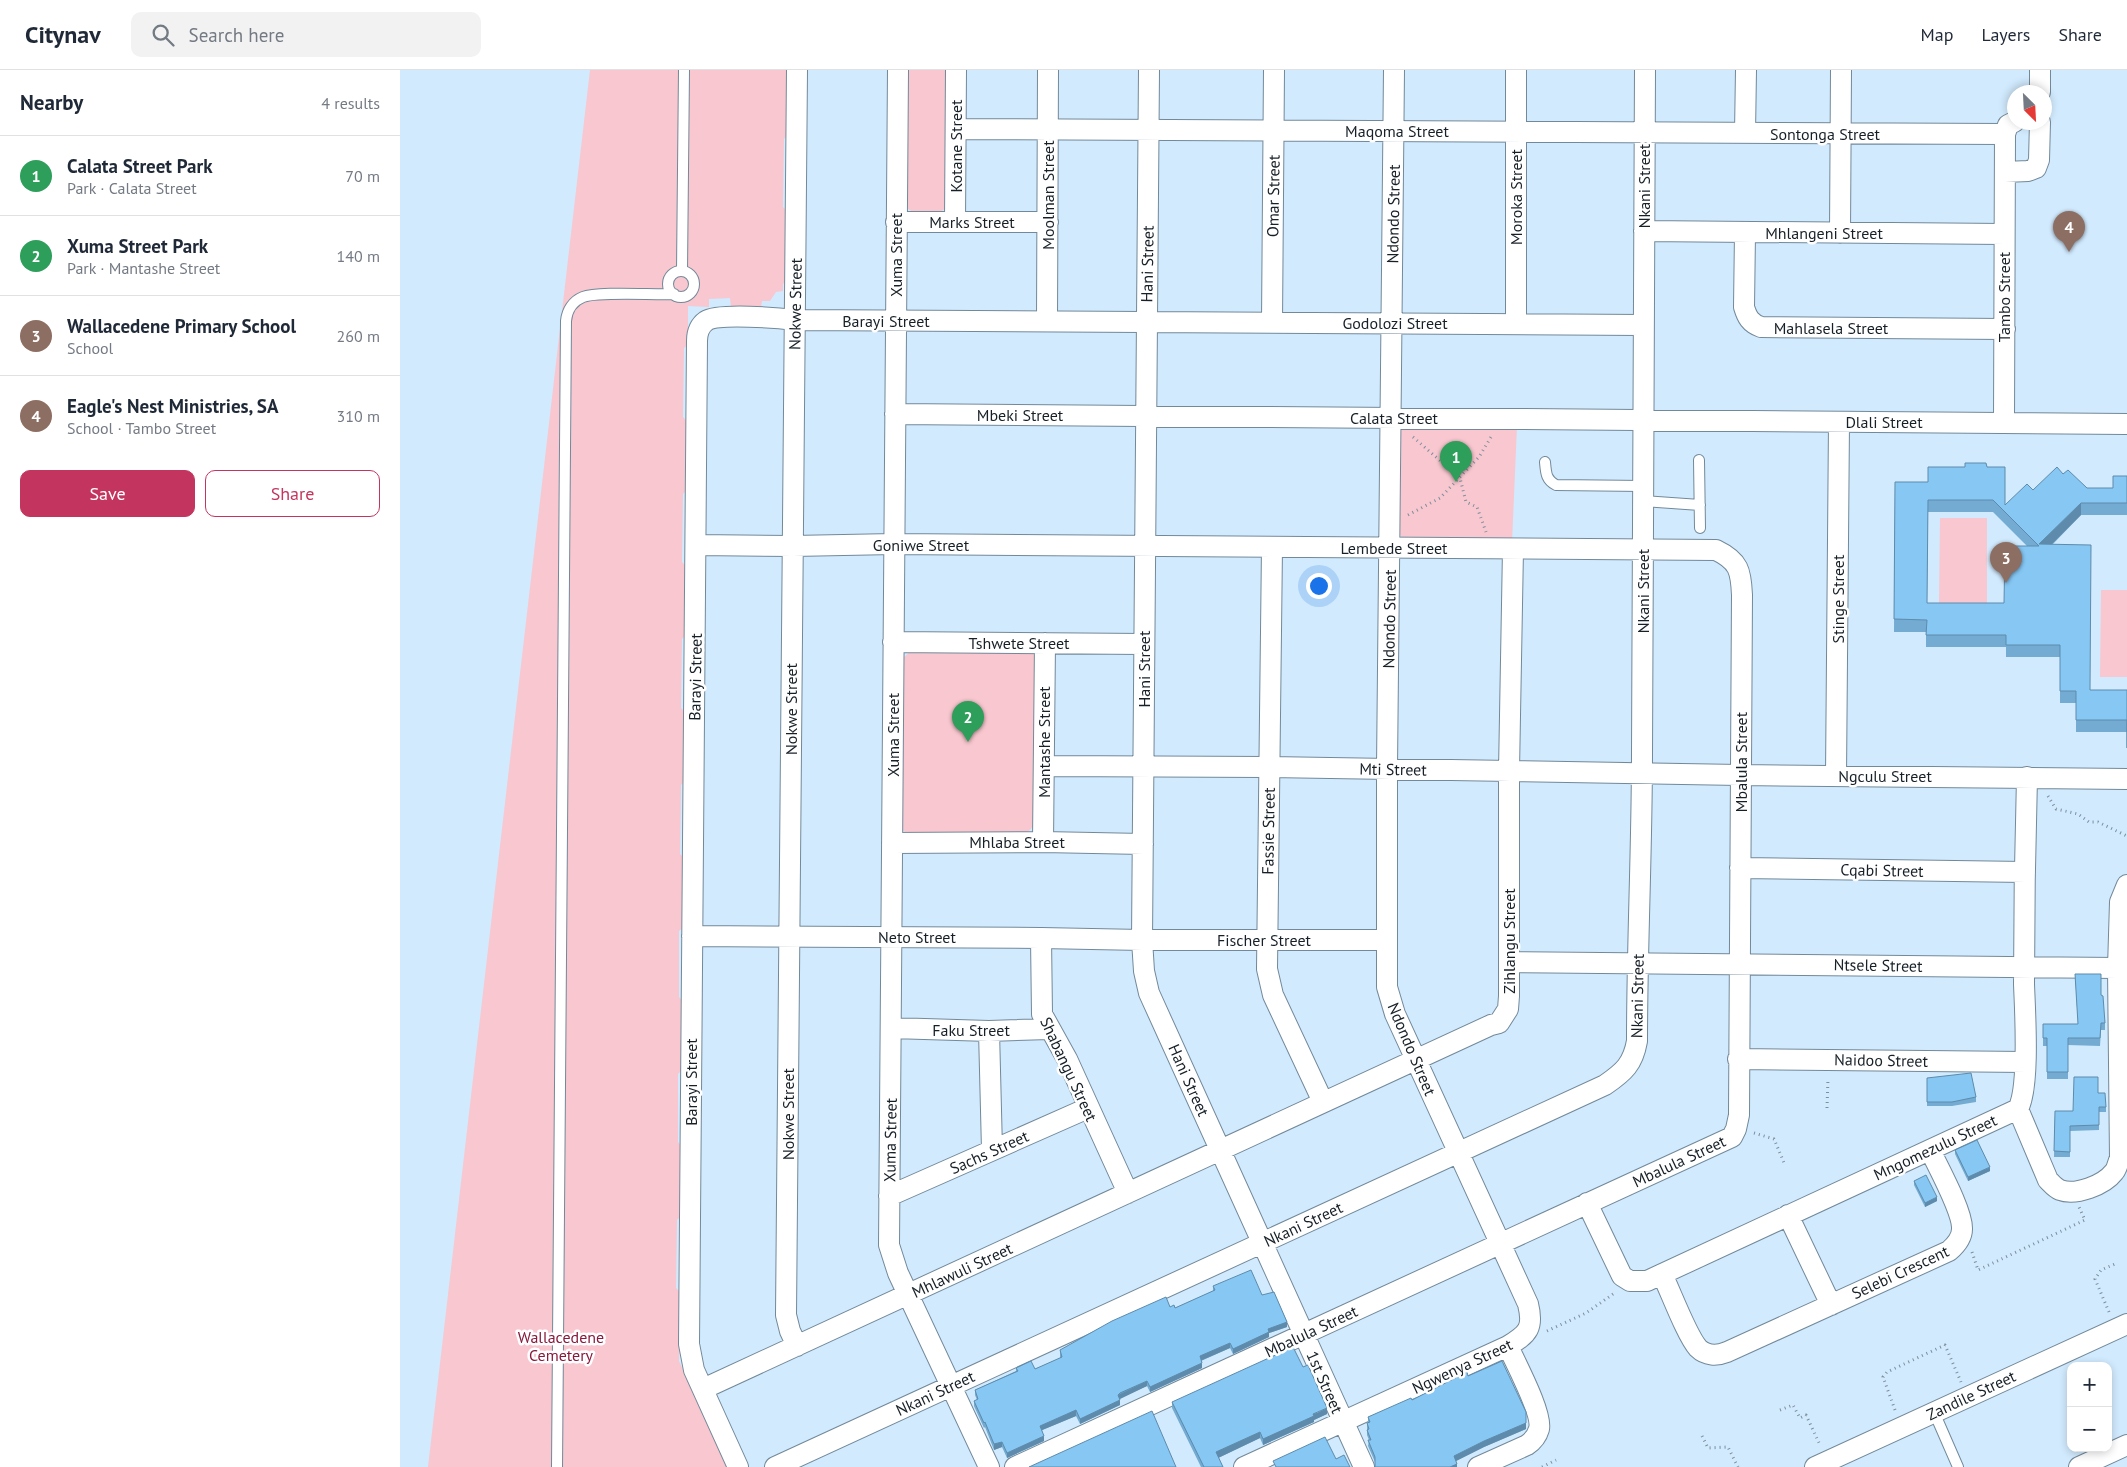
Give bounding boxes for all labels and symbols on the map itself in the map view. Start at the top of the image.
north arrow [2007,85,2052,130]
street label: Kotane Street [946,99,966,192]
street label: Maqoma Street [1345,121,1449,141]
street label: Sontonga Street [1770,124,1881,144]
street label: Moolman Street [1038,140,1058,250]
street label: Nkani Street [1634,143,1654,228]
street label: Moroka Street [1506,148,1526,245]
street label: Omar Street [1262,154,1284,237]
street label: Ndondo Street [1382,164,1404,264]
pin: 4 [2053,211,2085,252]
street label: Xuma Street [886,212,906,297]
street label: Marks Street [929,212,1015,232]
street label: Mhlangeni Street [1765,223,1883,243]
street label: Hani Street [1136,225,1158,303]
street label: Tambo Street [1994,251,2014,342]
street label: Nokwe Street [784,257,806,350]
street label: Barayi Street [842,311,930,331]
street label: Godolozi Street [1342,313,1448,333]
street label: Mahlasela Street [1774,318,1889,338]
street label: Mbeki Street [977,405,1064,425]
street label: Calata Street [1350,408,1439,428]
street label: Dlali Street [1845,412,1923,432]
pin: 1 [1440,441,1472,482]
street label: Goniwe Street [873,535,970,555]
street label: Lembede Street [1340,538,1448,558]
pin: 3 [1990,542,2022,583]
street label: Nkani Street [1633,548,1653,633]
street label: Stinge Street [1828,554,1848,643]
street label: Ndondo Street [1378,569,1400,669]
your location [1306,573,1332,599]
street label: Hani Street [1134,630,1154,707]
street label: Barayi Street [684,632,706,721]
street label: Tshwete Street [969,633,1070,653]
street label: Nokwe Street [781,662,801,755]
street label: Mantashe Street [1034,686,1054,798]
street label: Xuma Street [883,692,903,777]
pin: 2 [952,701,984,742]
street label: Mbalula Street [1731,711,1751,812]
street label: Mti Street [1359,758,1427,780]
street label: Ngculu Street [1838,766,1932,786]
street label: Fassie Street [1257,787,1279,875]
street label: Mhlaba Street [969,832,1065,852]
street label: Cqabi Street [1840,859,1924,881]
street label: Zihlangu Street [1499,888,1519,994]
street label: Neto Street [878,927,957,947]
street label: Fischer Street [1217,930,1312,950]
street label: Nkani Street [1626,953,1648,1038]
street label: Ntsele Street [1833,954,1923,976]
street label: Ndondo Street [1383,1000,1441,1099]
street label: Shabangu Street [1036,1014,1102,1125]
street label: Faku Street [932,1020,1010,1040]
street label: Barayi Street [681,1038,701,1126]
street label: Hani Street [1164,1041,1214,1120]
street label: Naidoo Street [1834,1049,1929,1071]
street label: Nokwe Street [778,1067,798,1160]
street label: Xuma Street [879,1097,901,1182]
street label: Mngomezulu Street [1870,1109,2000,1184]
street label: Sachs Street [946,1125,1032,1178]
street label: Mbalula Street [1629,1131,1729,1191]
street label: Nkani Street [1260,1197,1346,1251]
street label: Mhlawuli Street [909,1238,1016,1302]
street label: Selebi Crescent [1848,1241,1952,1303]
street label: Mbalula Street [1261,1301,1361,1361]
park label: Wallacedene Cemetery [518,1327,604,1365]
street label: Ngwenya Street [1409,1334,1516,1398]
street label: 1st Street [1302,1348,1348,1417]
street label: Zandile Street [1923,1365,2019,1424]
street label: Nkani Street [892,1366,978,1420]

